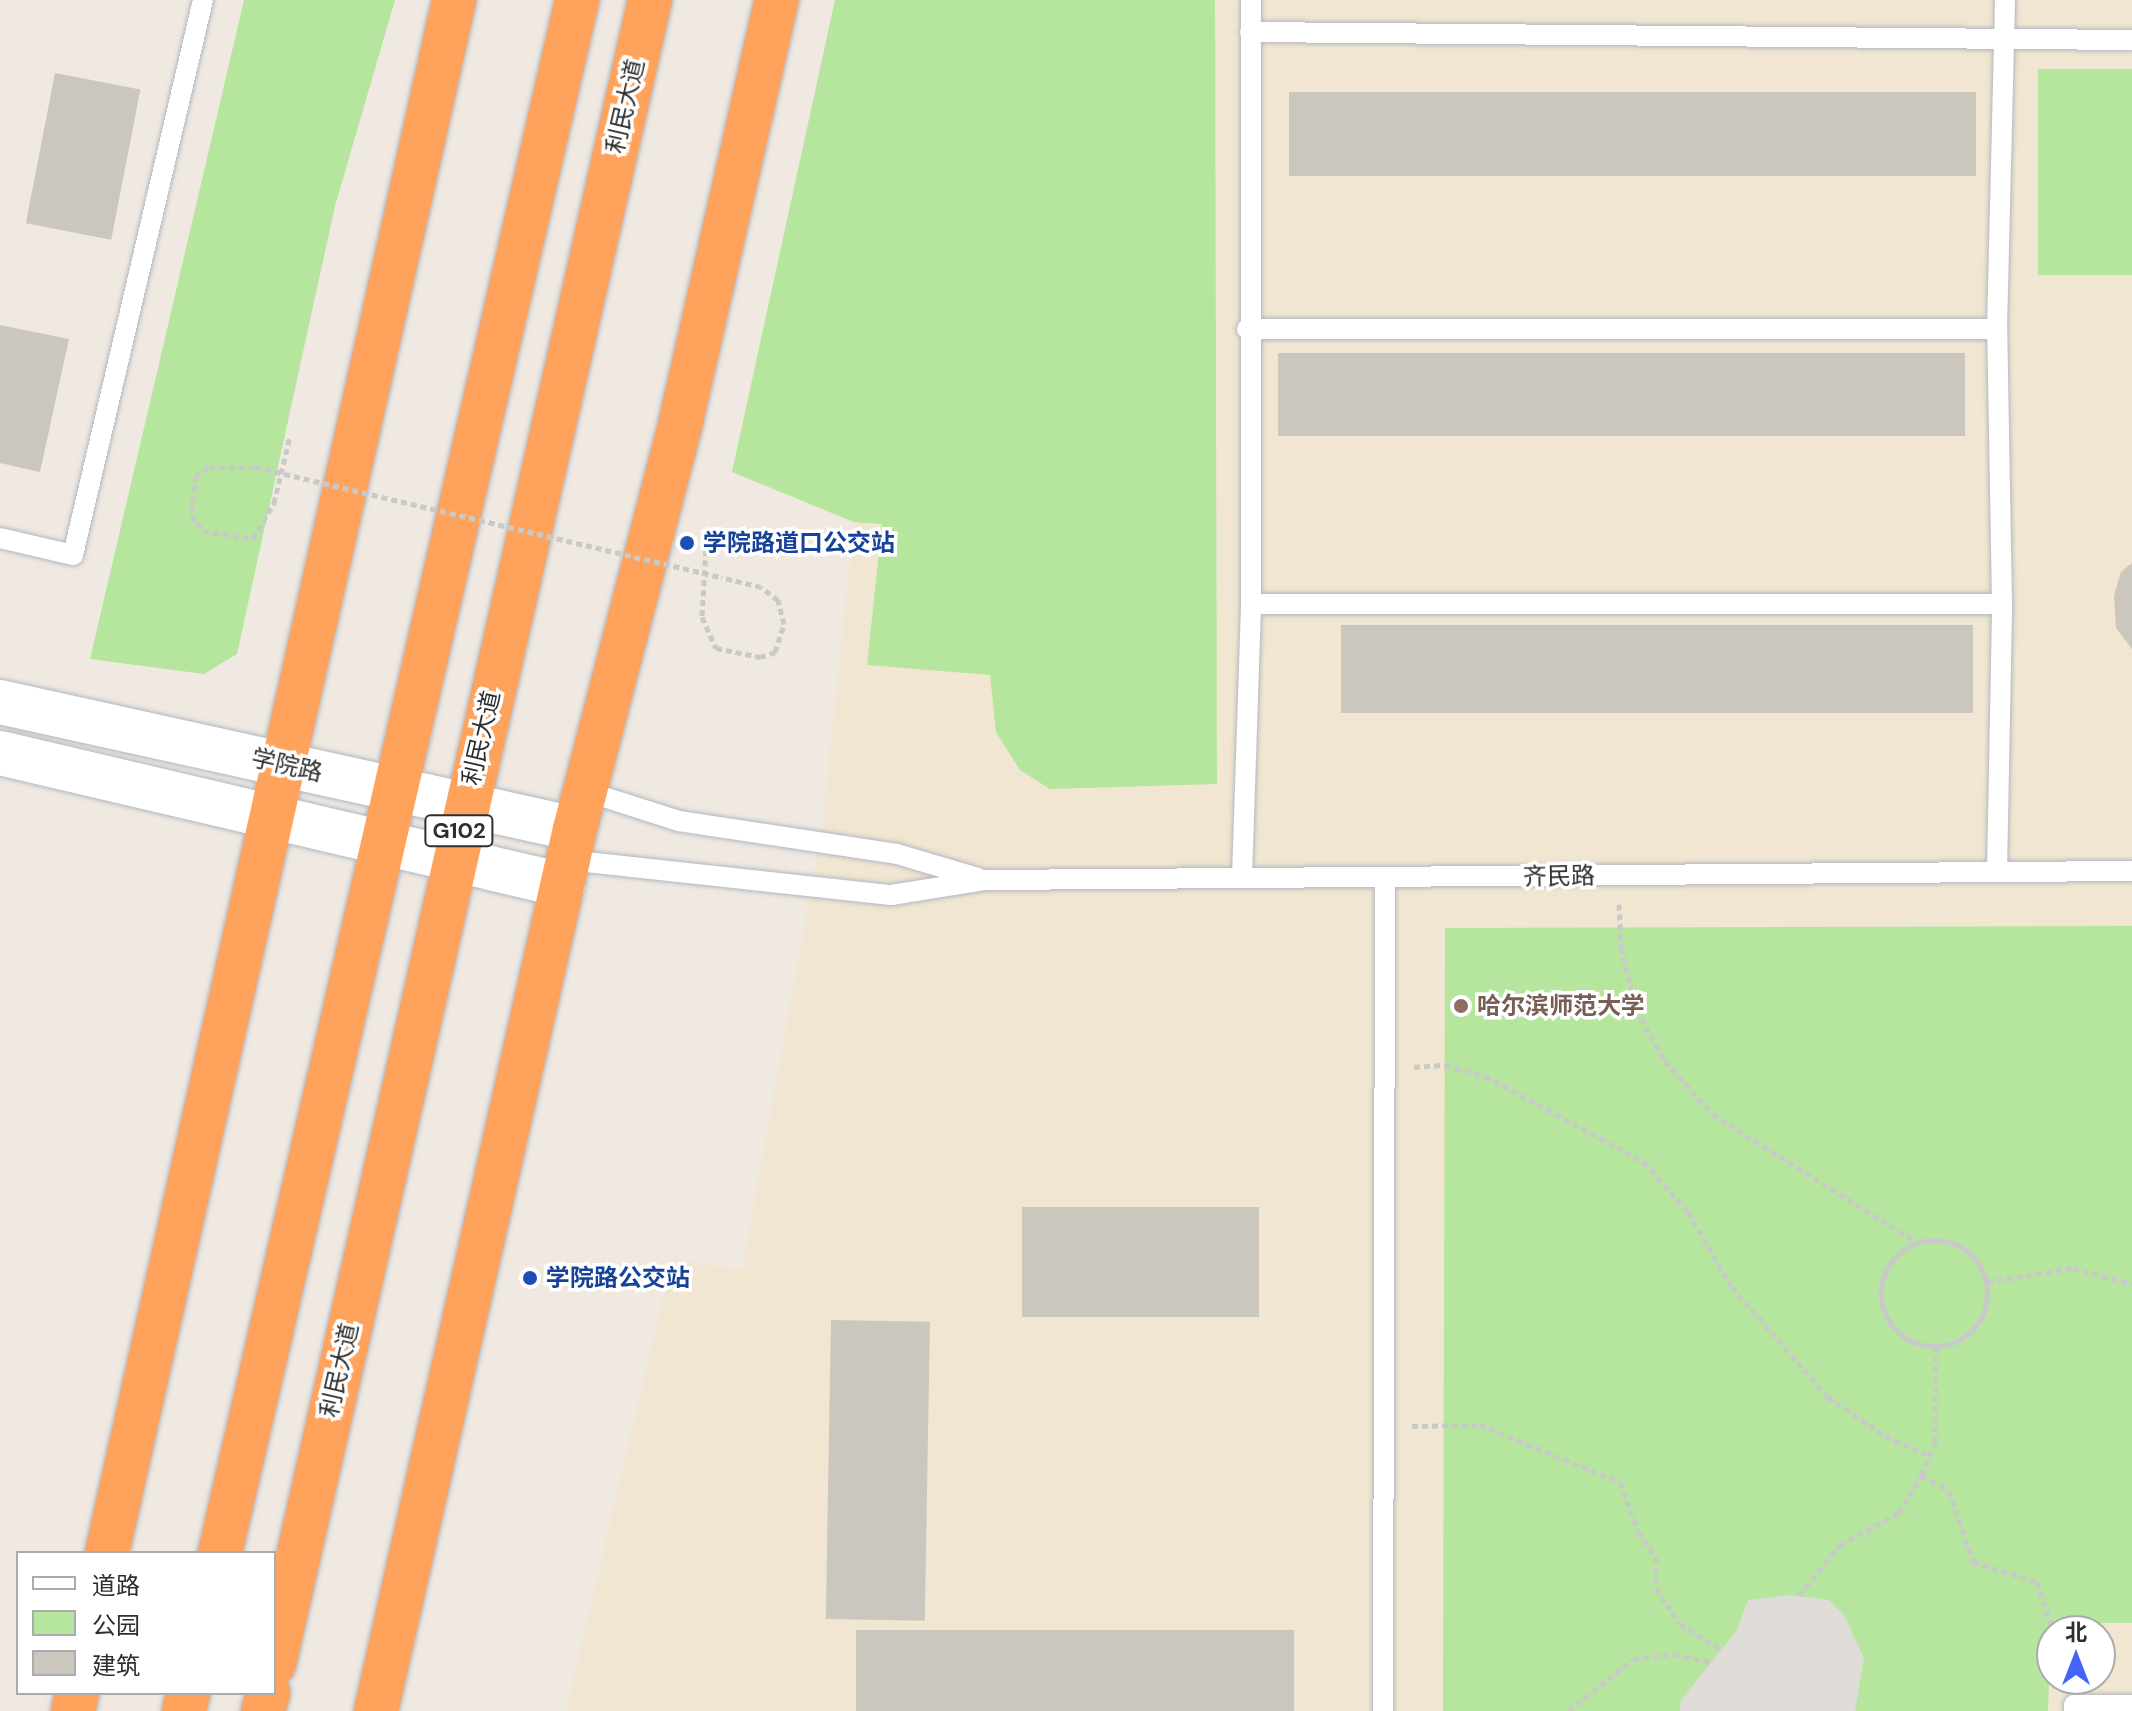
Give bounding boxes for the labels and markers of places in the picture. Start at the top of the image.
place label: 学院路道口公交站 [703,529,895,557]
marker: 学院路道口公交站 [678,534,696,552]
place label: 哈尔滨师范大学 [1477,992,1645,1020]
marker: 哈尔滨师范大学 [1452,997,1470,1015]
place label: 学院路公交站 [546,1264,690,1292]
marker: 学院路公交站 [521,1269,539,1287]

